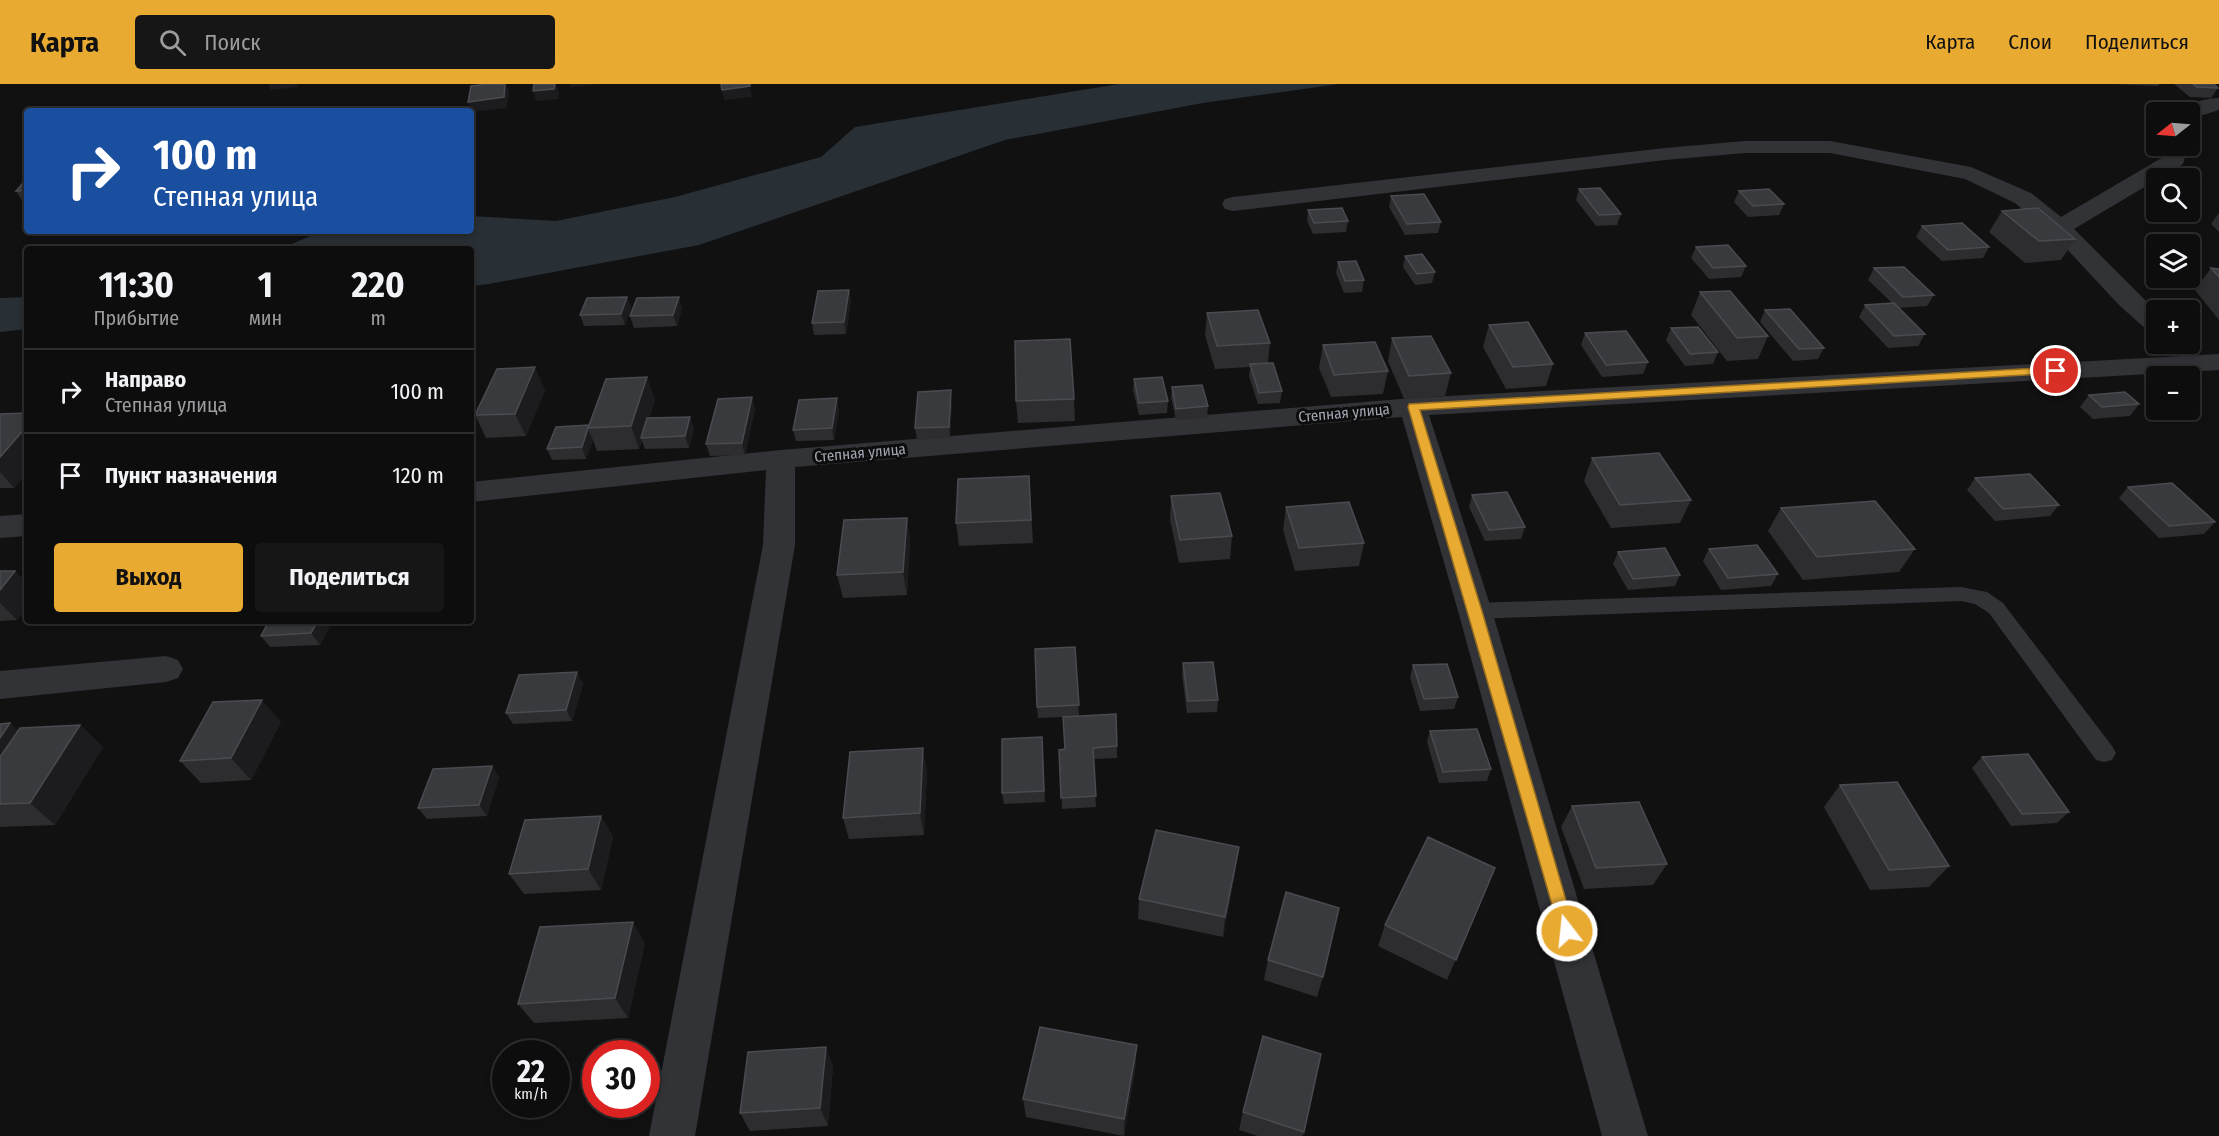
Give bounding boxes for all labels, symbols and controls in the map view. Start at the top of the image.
search box [135,15,555,69]
text: Карта [30,26,99,59]
icon: search [156,26,189,59]
text: Поиск [204,29,261,56]
text: Карта [1925,29,1975,55]
text: Слои [2008,29,2052,55]
text: Поделиться [2085,29,2189,55]
north arrow [2146,102,2200,156]
map controls [2146,102,2200,420]
text: 100 m [153,130,257,180]
icon: right [54,132,132,210]
button: search [2146,168,2200,222]
text: Степная улица [153,181,318,213]
button: layers [2146,234,2200,288]
text: 11:30 [99,263,174,307]
text: 1 [258,263,273,307]
text: 220 [352,263,405,307]
button: + [2146,300,2200,354]
text: Прибытие [93,306,179,330]
text: мин [249,306,282,330]
text: m [370,306,386,330]
pin [2030,345,2081,396]
icon: arrive [2039,354,2072,387]
text: Направо [105,366,186,393]
button: − [2146,366,2200,420]
icon: right [54,375,87,408]
text: 100 m [390,378,444,405]
text: Степная улица [105,393,227,417]
street label: Степная улица [1297,400,1391,426]
street label: Степная улица [813,440,907,466]
icon: arrive [54,459,87,492]
text: Пункт назначения [105,462,277,489]
text: 120 m [392,462,444,489]
button: Выход [54,543,243,612]
button: Поделиться [255,543,444,612]
position arrow [1535,899,1599,963]
speed limit sign: 30 [582,1040,660,1118]
text: 22 [517,1054,545,1090]
text: km/h [514,1085,548,1103]

